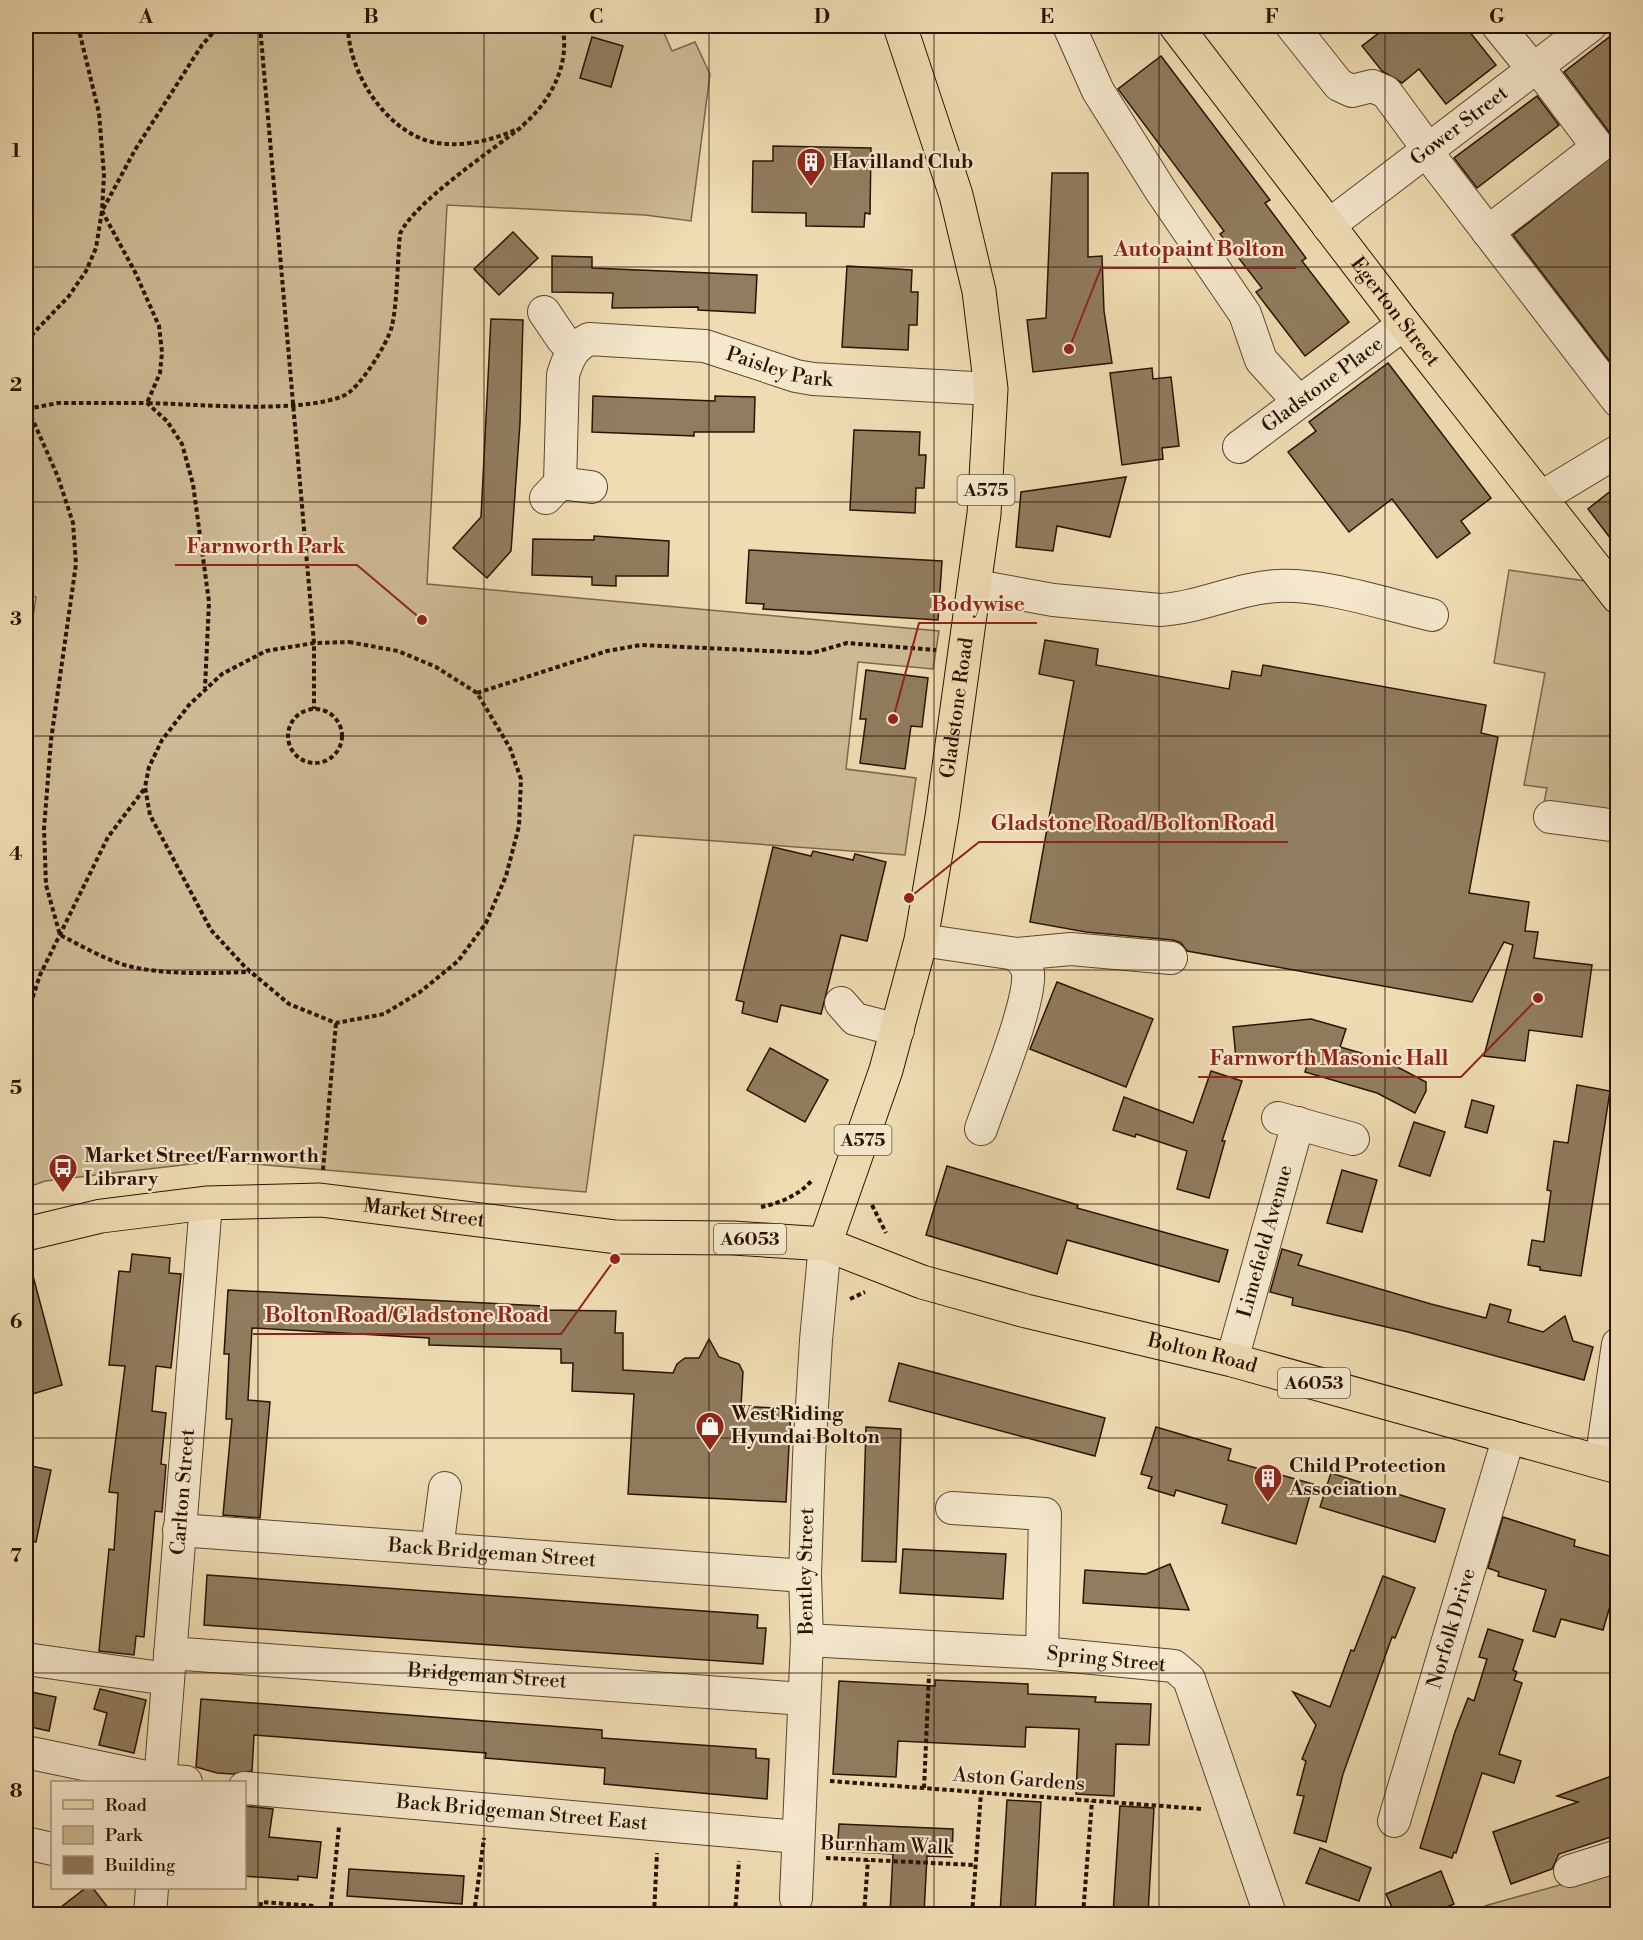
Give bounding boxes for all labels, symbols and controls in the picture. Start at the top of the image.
text: A [138,5,154,30]
text: B [363,5,379,30]
text: C [589,5,603,30]
text: D [814,5,830,30]
text: E [1040,5,1054,30]
text: F [1265,5,1279,30]
text: G [1489,5,1505,30]
street label: Gower Street [1405,81,1513,171]
text: 1 [11,139,21,164]
building icon: Havilland Club [795,146,827,188]
place label: Havilland Club [832,150,973,175]
callout: Autopaint Bolton [1101,229,1296,268]
text: Autopaint Bolton [1113,237,1285,263]
street label: Egerton Street [1345,252,1445,372]
street label: Gladstone Place [1257,331,1388,438]
street label: Paisley Park [723,341,835,393]
text: 2 [10,373,22,398]
road number: A575 [958,475,1014,505]
callout: Farnworth Park [175,526,357,565]
text: Farnworth Park [187,534,346,560]
callout: Bodywise [919,584,1037,623]
text: Bodywise [931,592,1025,618]
text: 3 [10,607,22,632]
street label: Gladstone Road [935,635,979,780]
callout: Gladstone Road/Bolton Road [979,803,1288,842]
text: Gladstone Road/Bolton Road [991,811,1275,837]
text: 4 [9,842,23,867]
callout: Farnworth Masonic Hall [1198,1038,1461,1077]
text: Farnworth Masonic Hall [1210,1046,1448,1072]
text: 5 [10,1076,22,1101]
road number: A575 [834,1125,892,1155]
place label: Market Street/Farnworth Library [84,1144,319,1192]
bus stop icon: Market Street/Farnworth Library [47,1152,79,1194]
street label: Limefield Avenue [1232,1162,1298,1321]
street label: Market Street [362,1193,486,1233]
road number: A6053 [714,1224,786,1254]
callout: Bolton Road/Gladstone Road [253,1295,561,1334]
text: Bolton Road/Gladstone Road [265,1303,549,1329]
text: 6 [10,1310,23,1335]
street label: Bolton Road [1144,1328,1261,1379]
road number: A6053 [1278,1368,1350,1398]
place label: West Riding Hyundai Bolton [730,1402,880,1450]
shop icon: West Riding Hyundai Bolton [694,1410,726,1452]
street label: Carlton Street [166,1428,201,1556]
place label: Child Protection Association [1288,1454,1447,1502]
building icon: Child Protection Association [1252,1462,1284,1504]
street label: Bentley Street [792,1507,820,1636]
street label: Back Bridgeman Street [386,1533,597,1573]
text: 7 [10,1544,22,1569]
street label: Norfolk Drive [1422,1565,1481,1692]
street label: Spring Street [1046,1641,1167,1678]
street label: Bridgeman Street [406,1658,568,1694]
street label: Aston Gardens [951,1763,1086,1797]
text: 8 [10,1779,23,1804]
legend [51,1781,246,1889]
street label: Back Bridgeman Street East [394,1789,649,1836]
text: Road [105,1794,148,1817]
text: Park [105,1824,144,1847]
street label: Burnham Walk [819,1831,956,1861]
text: Building [104,1854,176,1877]

